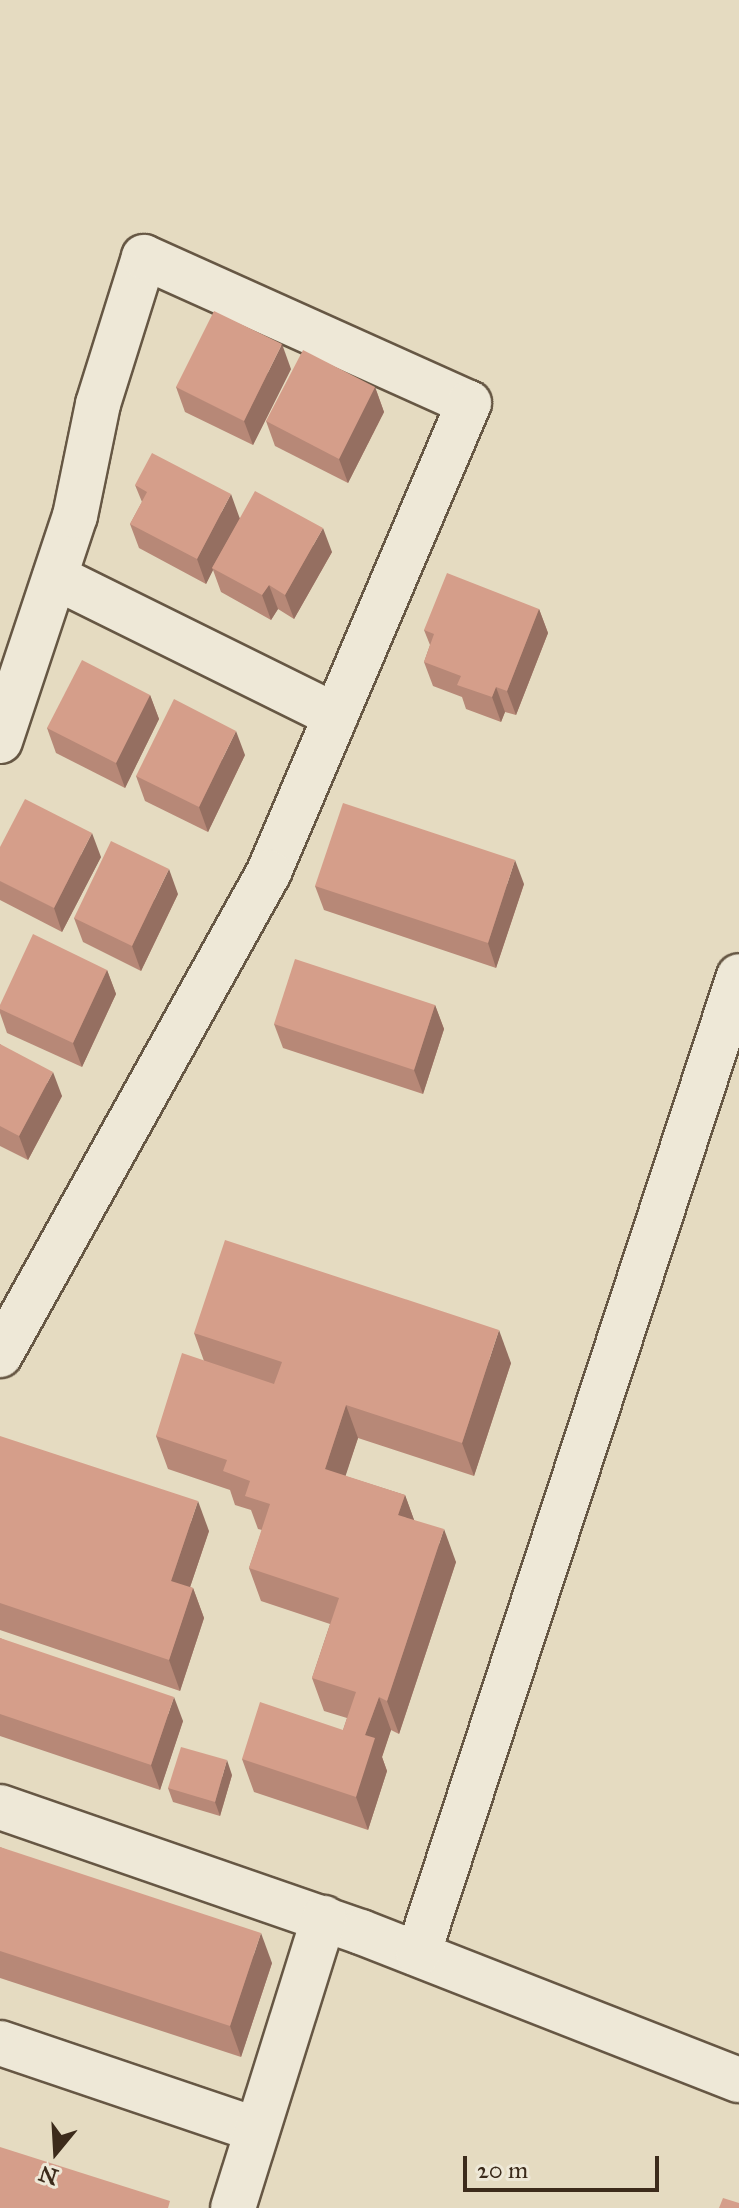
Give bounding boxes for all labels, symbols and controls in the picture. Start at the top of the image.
north arrow [16,2112,96,2192]
scale bar [467,2140,663,2190]
text: 20 m [477,2155,528,2185]
text: N [35,2160,61,2191]

